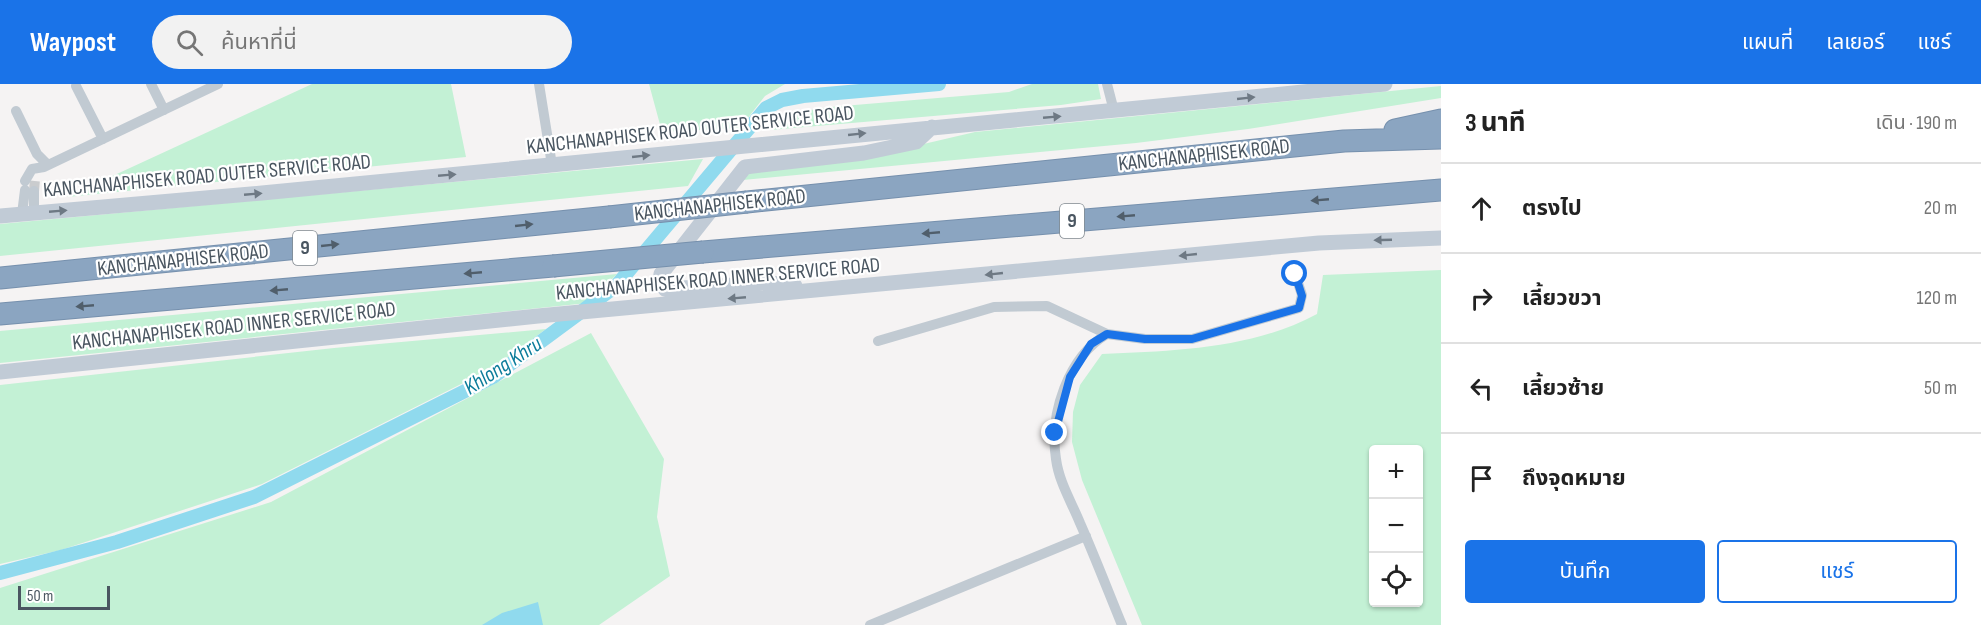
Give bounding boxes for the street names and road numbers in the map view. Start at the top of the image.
street label: KANCHANAPHISEK ROAD OUTER SERVICE ROAD [525,100,855,160]
street label: KANCHANAPHISEK ROAD [1117,134,1291,176]
street label: KANCHANAPHISEK ROAD OUTER SERVICE ROAD [42,149,372,203]
street label: KANCHANAPHISEK ROAD [633,184,807,226]
road number: 9 [1060,204,1084,238]
road number: 9 [293,231,317,265]
street label: KANCHANAPHISEK ROAD [96,239,270,281]
street label: KANCHANAPHISEK ROAD INNER SERVICE ROAD [555,252,881,306]
street label: KANCHANAPHISEK ROAD INNER SERVICE ROAD [71,297,397,355]

